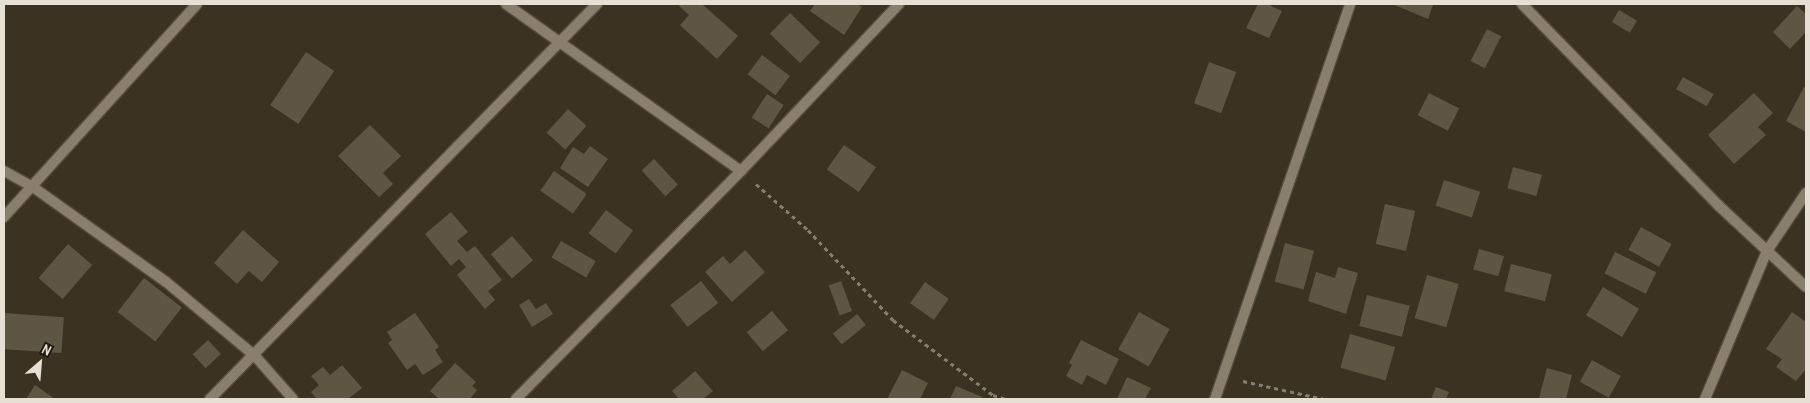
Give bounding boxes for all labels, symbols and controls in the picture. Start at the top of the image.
north arrow [15,338,65,388]
text: N [39,340,55,360]

